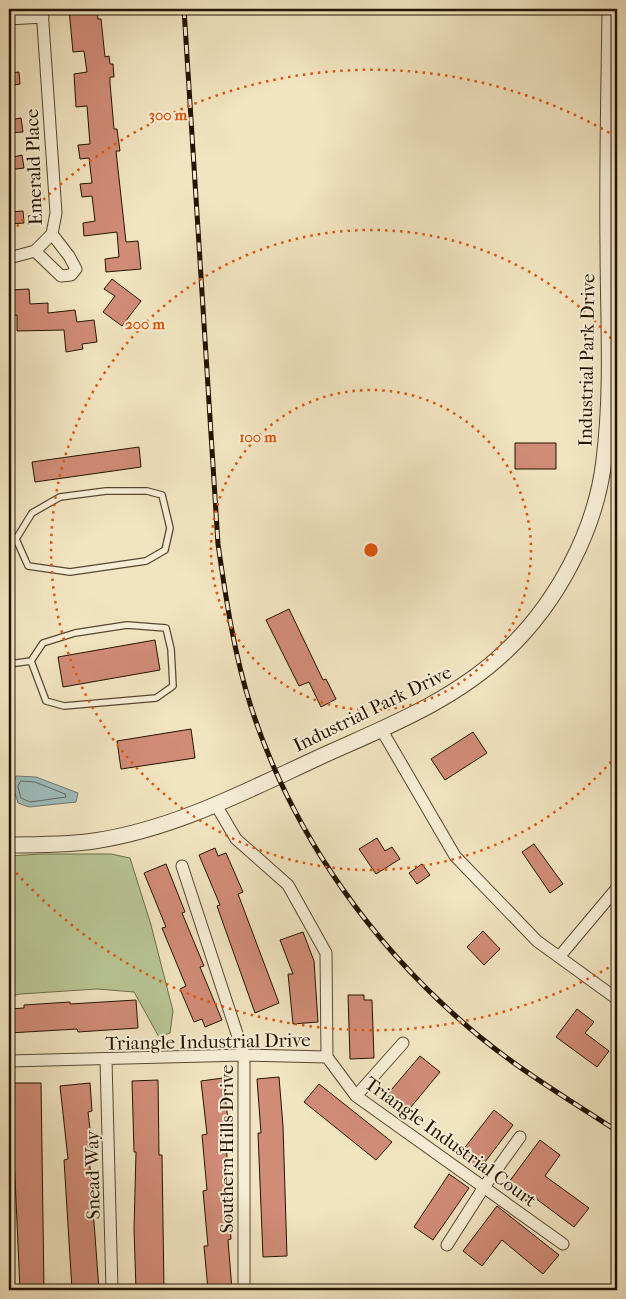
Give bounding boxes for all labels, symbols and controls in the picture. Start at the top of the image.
text: 300 m [149,106,188,124]
street label: Emerald Place [21,108,47,226]
street label: Industrial Park Drive [574,273,600,447]
text: 200 m [125,315,165,333]
text: 100 m [239,428,277,446]
centre of rings [362,541,380,559]
street label: Industrial Park Drive [290,661,455,757]
street label: Triangle Industrial Drive [105,1029,311,1055]
street label: Southern Hills Drive [216,1065,238,1233]
street label: Triangle Industrial Court [360,1072,541,1212]
street label: Snead Way [81,1129,105,1220]

